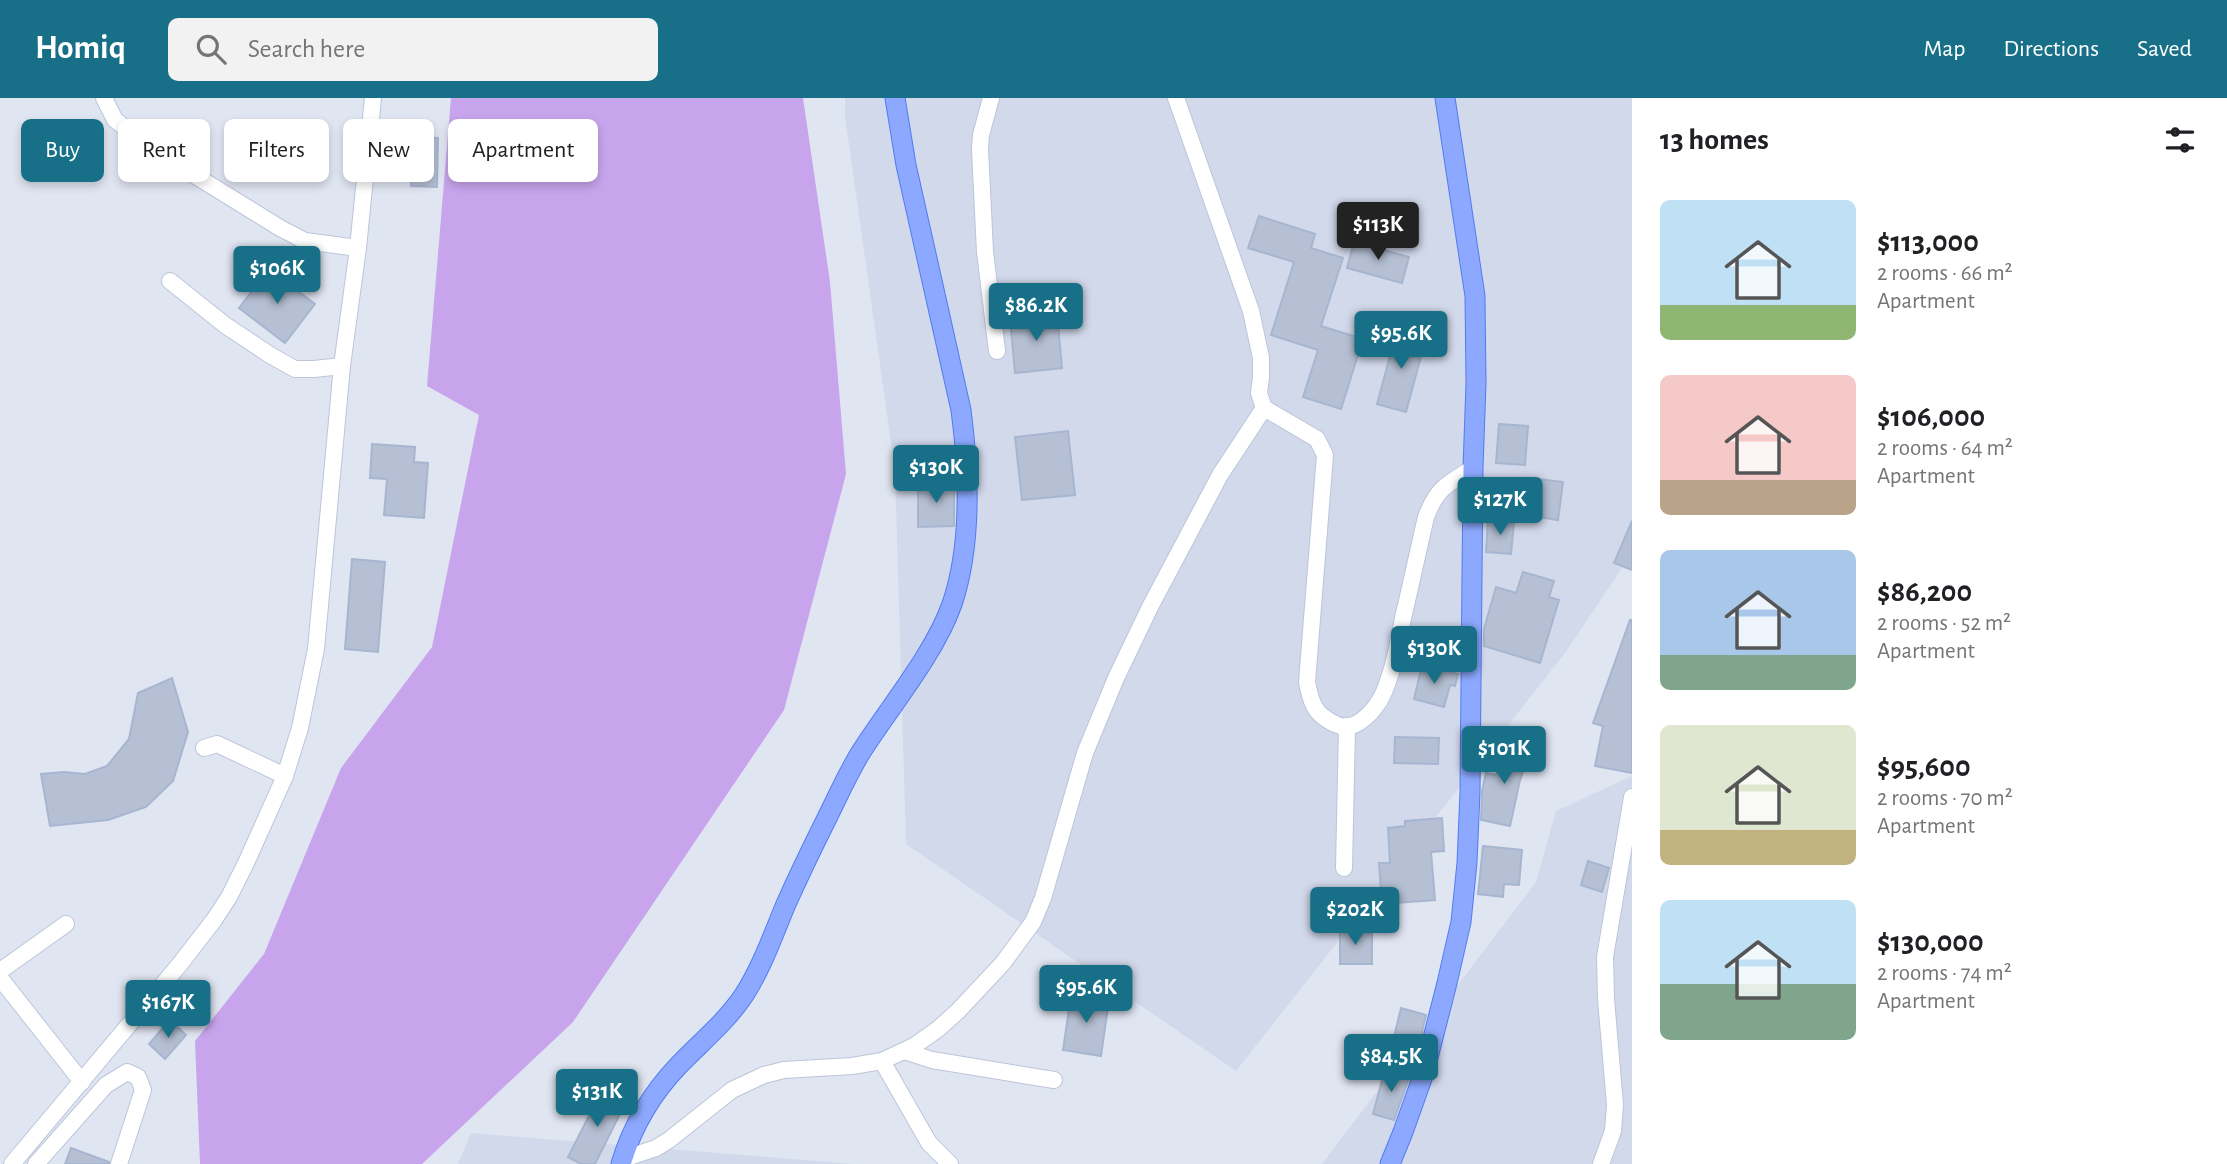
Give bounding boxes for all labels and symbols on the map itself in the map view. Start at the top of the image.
pin: $113K [1329,202,1427,262]
pin: $106K [228,246,326,306]
pin: $86.2K [979,284,1093,343]
pin: $95.6K [1344,312,1458,371]
pin: $130K [887,446,985,505]
pin: $127K [1451,478,1549,537]
pin: $130K [1385,626,1483,686]
pin: $101K [1455,726,1553,786]
pin: $202K [1306,888,1404,947]
pin: $95.6K [1029,965,1143,1025]
pin: $167K [119,981,217,1040]
pin: $84.5K [1334,1034,1448,1094]
pin: $131K [548,1070,646,1129]

